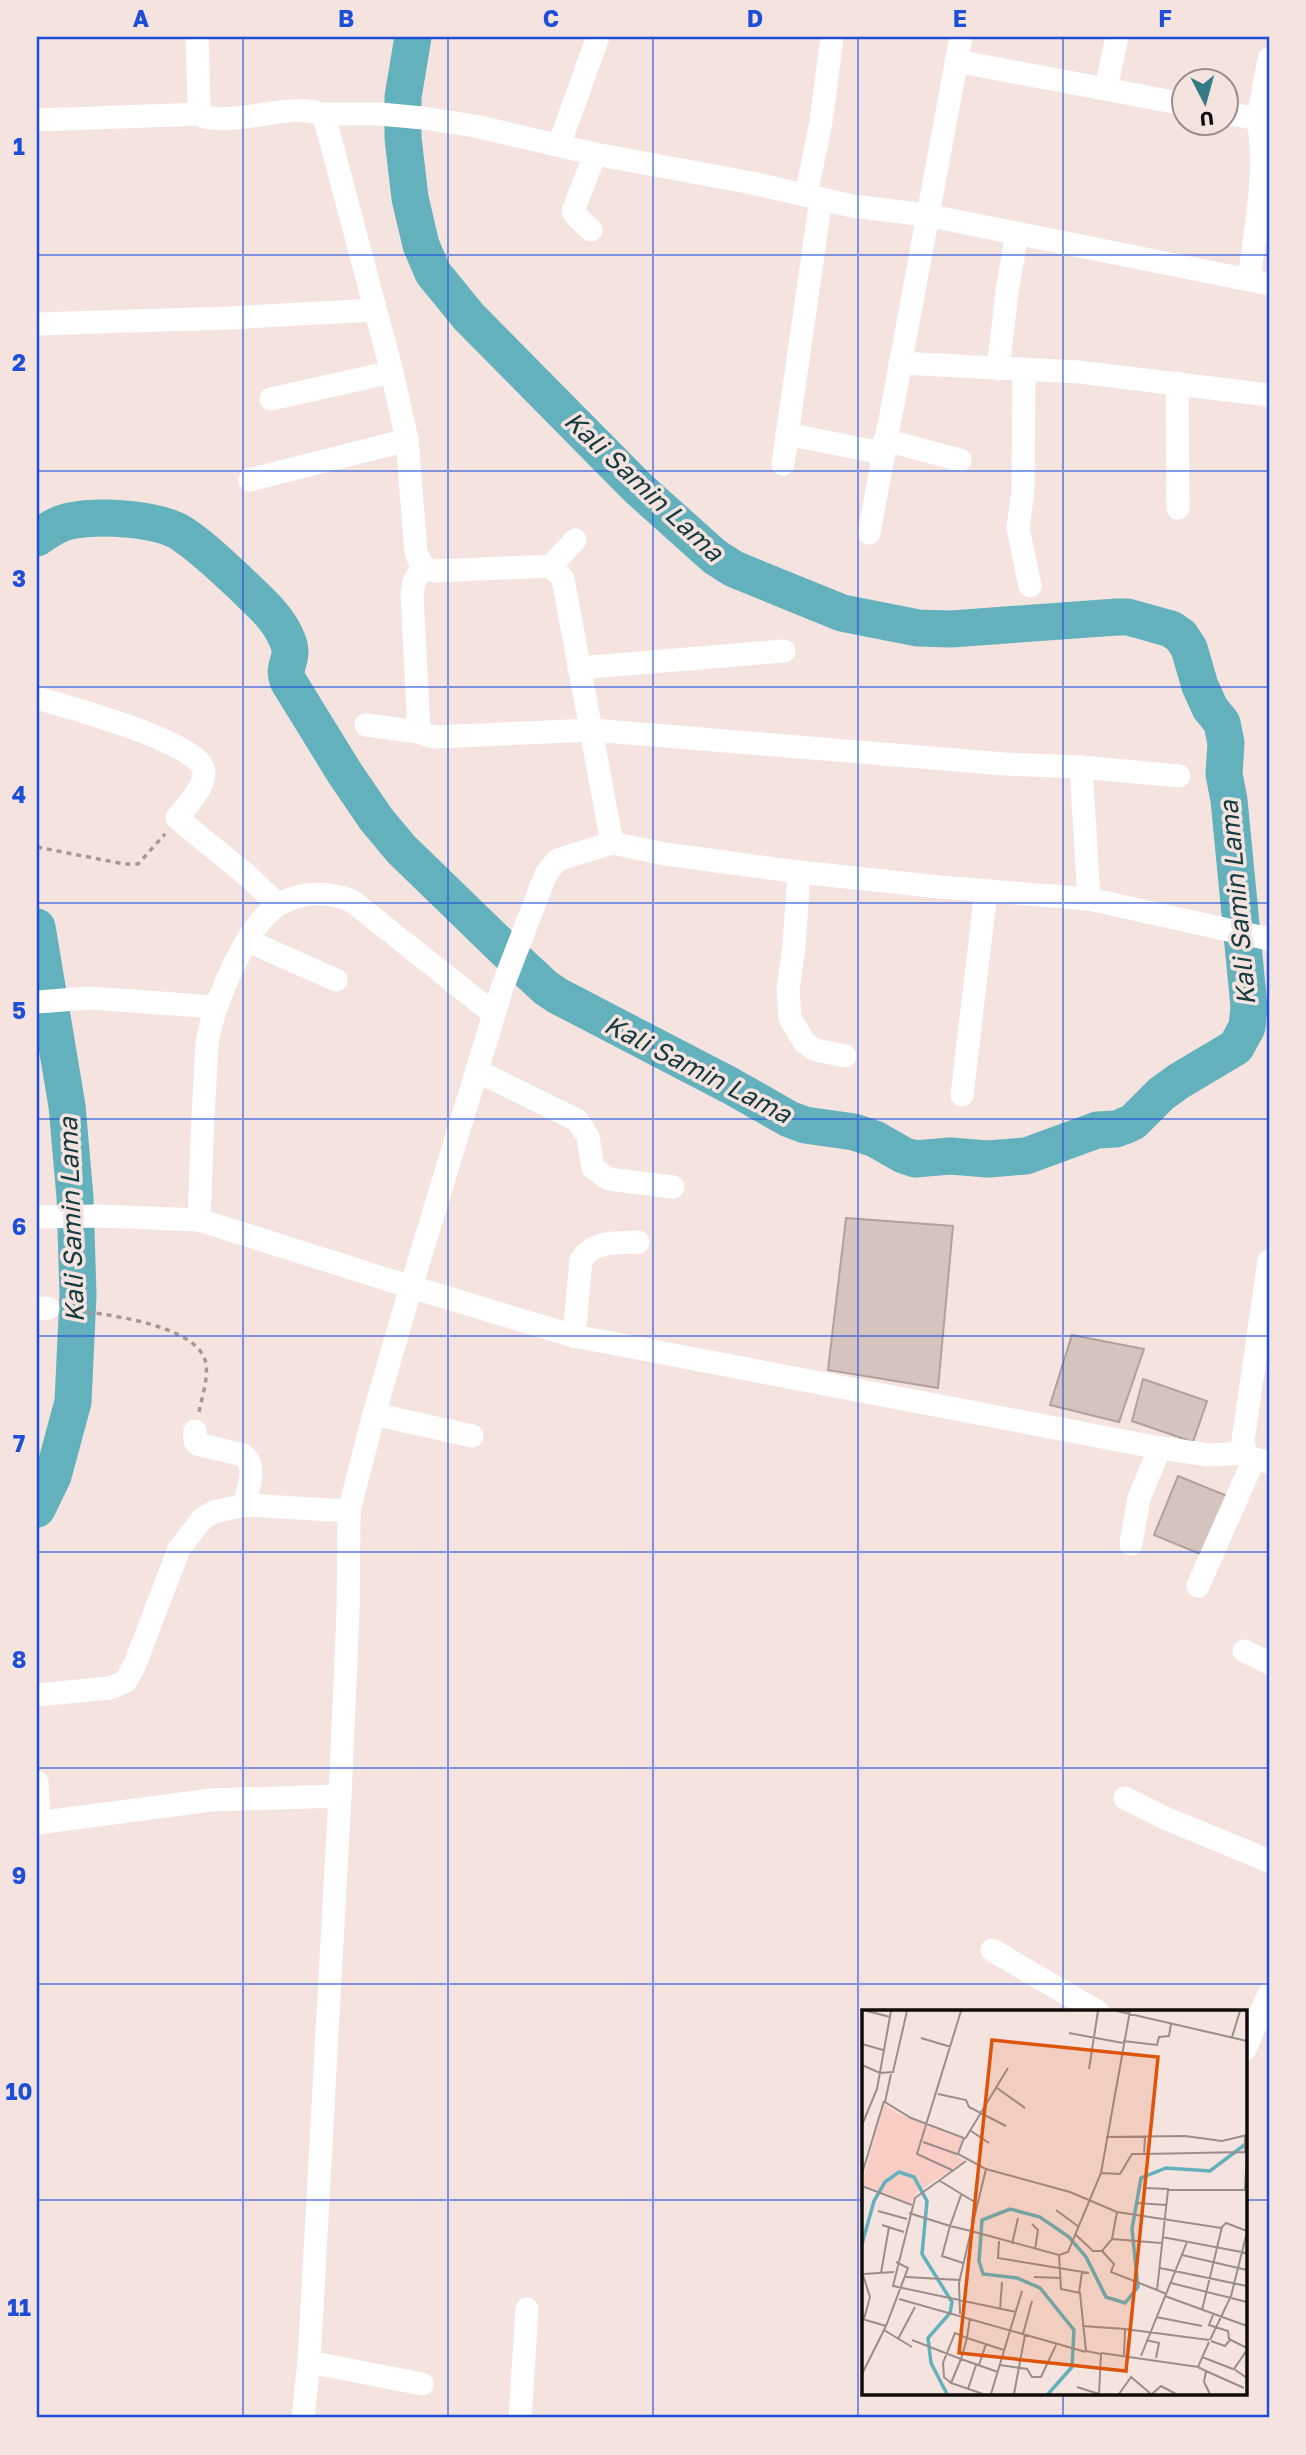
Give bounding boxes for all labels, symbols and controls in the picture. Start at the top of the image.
text: A [133,4,150,32]
text: B [338,4,354,32]
text: C [543,4,559,32]
text: D [747,4,763,32]
text: E [953,4,967,32]
text: F [1158,4,1172,32]
north arrow [1170,66,1240,136]
text: U [1199,107,1215,132]
text: 1 [13,132,25,160]
text: 2 [12,348,26,376]
water label: Kali Samin Lama [558,405,731,568]
text: 3 [12,564,26,592]
text: 4 [12,780,26,808]
water label: Kali Samin Lama [1212,798,1261,1007]
text: 5 [12,996,26,1024]
water label: Kali Samin Lama [599,1009,798,1130]
water label: Kali Samin Lama [52,1116,90,1323]
text: 6 [12,1212,26,1240]
text: 7 [13,1429,25,1457]
text: 8 [12,1645,26,1673]
text: 9 [12,1861,26,1889]
inset map [862,2010,1246,2396]
text: 10 [6,2077,32,2105]
text: 11 [7,2293,31,2321]

